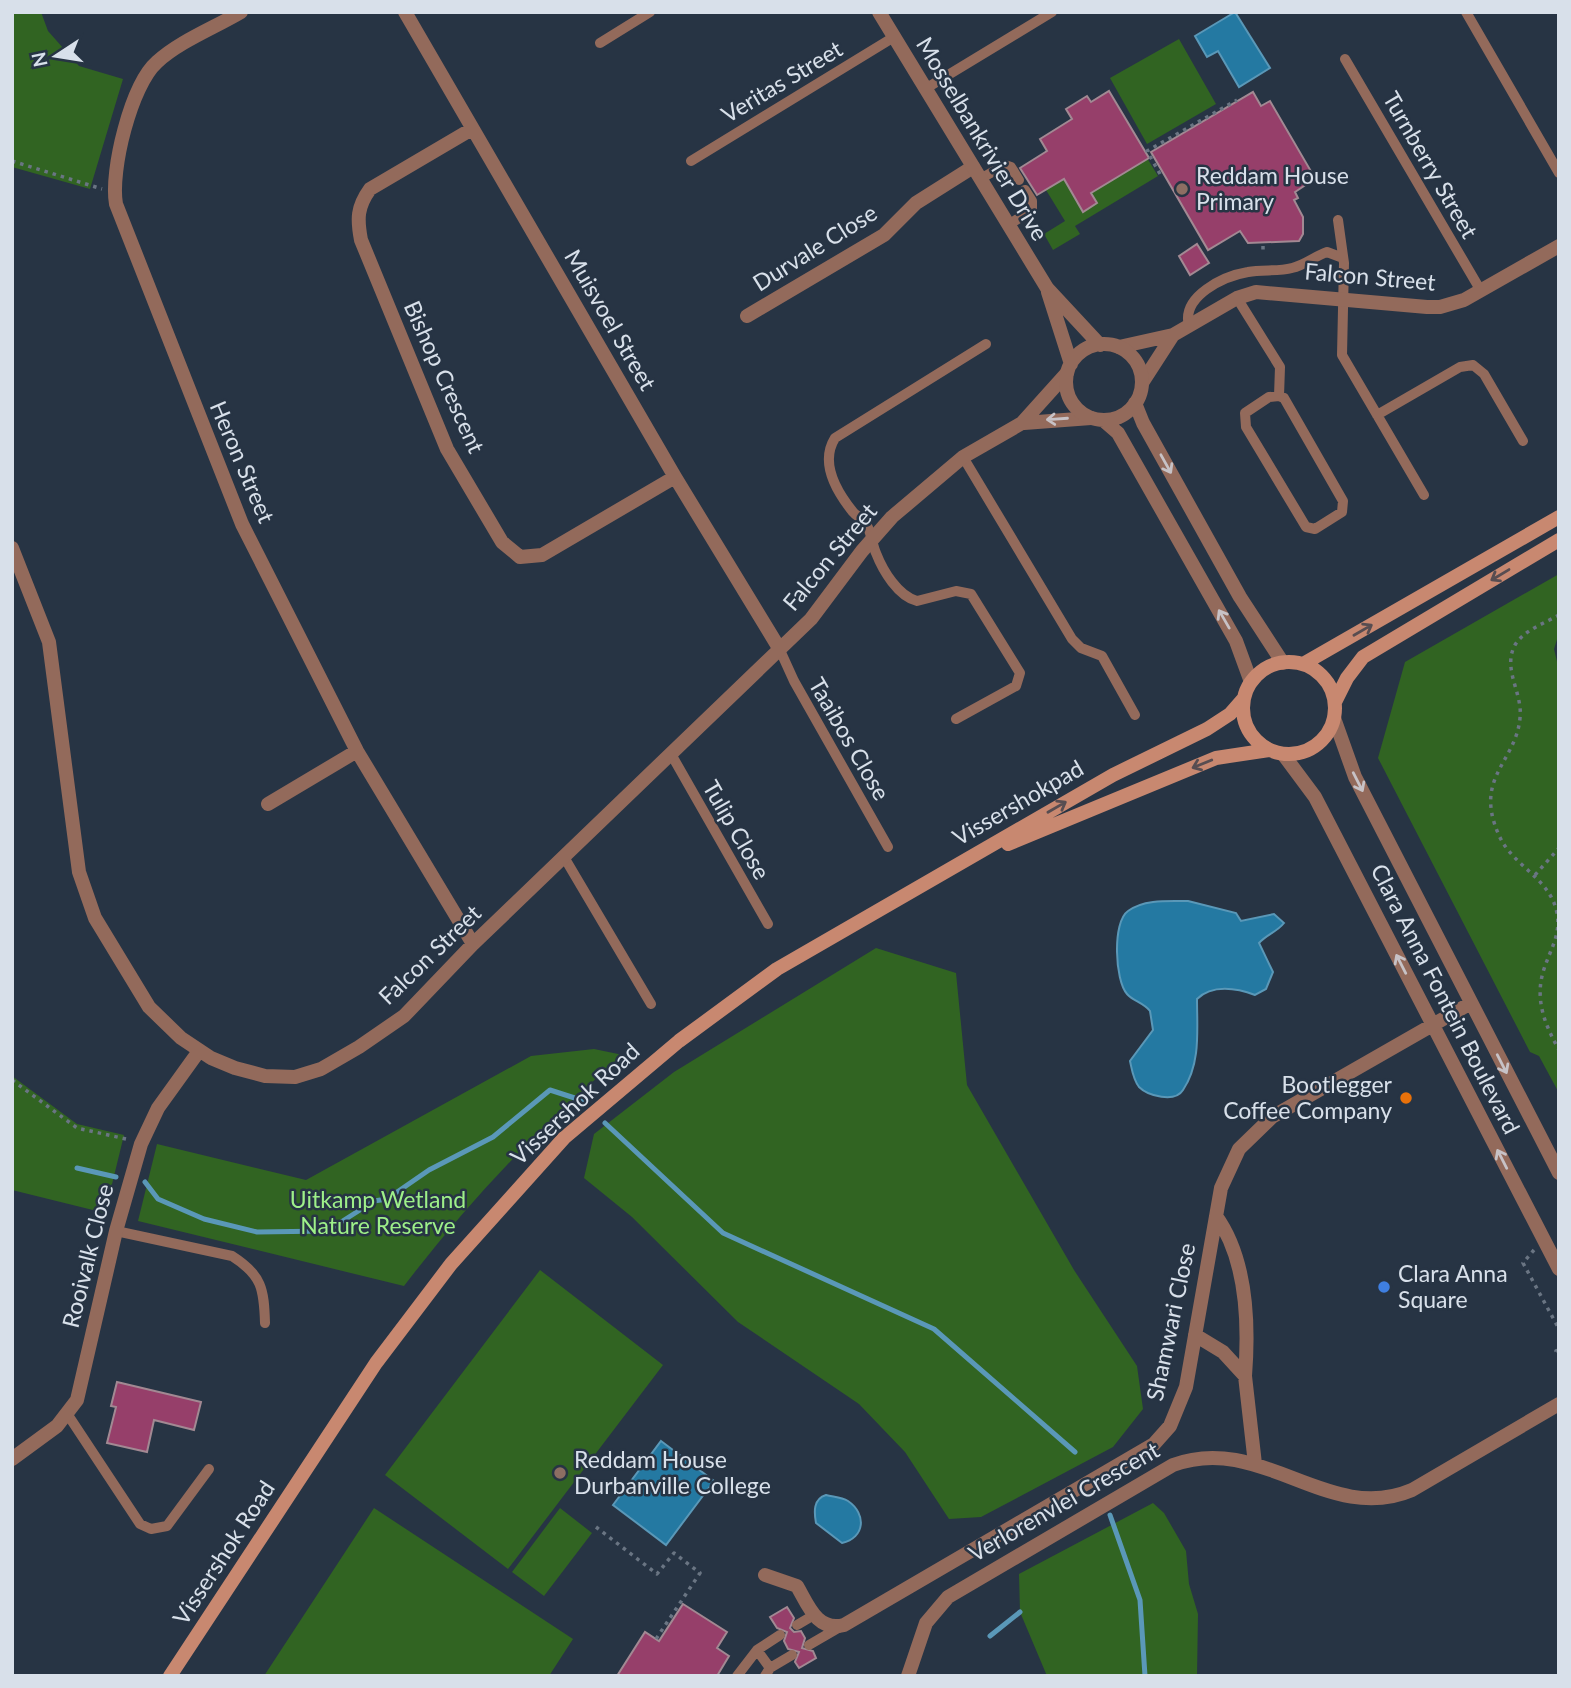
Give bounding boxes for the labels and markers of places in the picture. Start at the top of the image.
place label: Reddam House Primary [1196,161,1349,215]
marker: Reddam House Primary [1174,181,1190,197]
place label: Bootlegger Coffee Company [1223,1070,1393,1124]
marker: Bootlegger Coffee Company [1398,1090,1414,1106]
place label: Clara Anna Square [1398,1259,1508,1313]
marker: Clara Anna Square [1376,1279,1392,1295]
place label: Reddam House Durbanville College [574,1445,771,1499]
marker: Reddam House Durbanville College [552,1465,568,1481]

